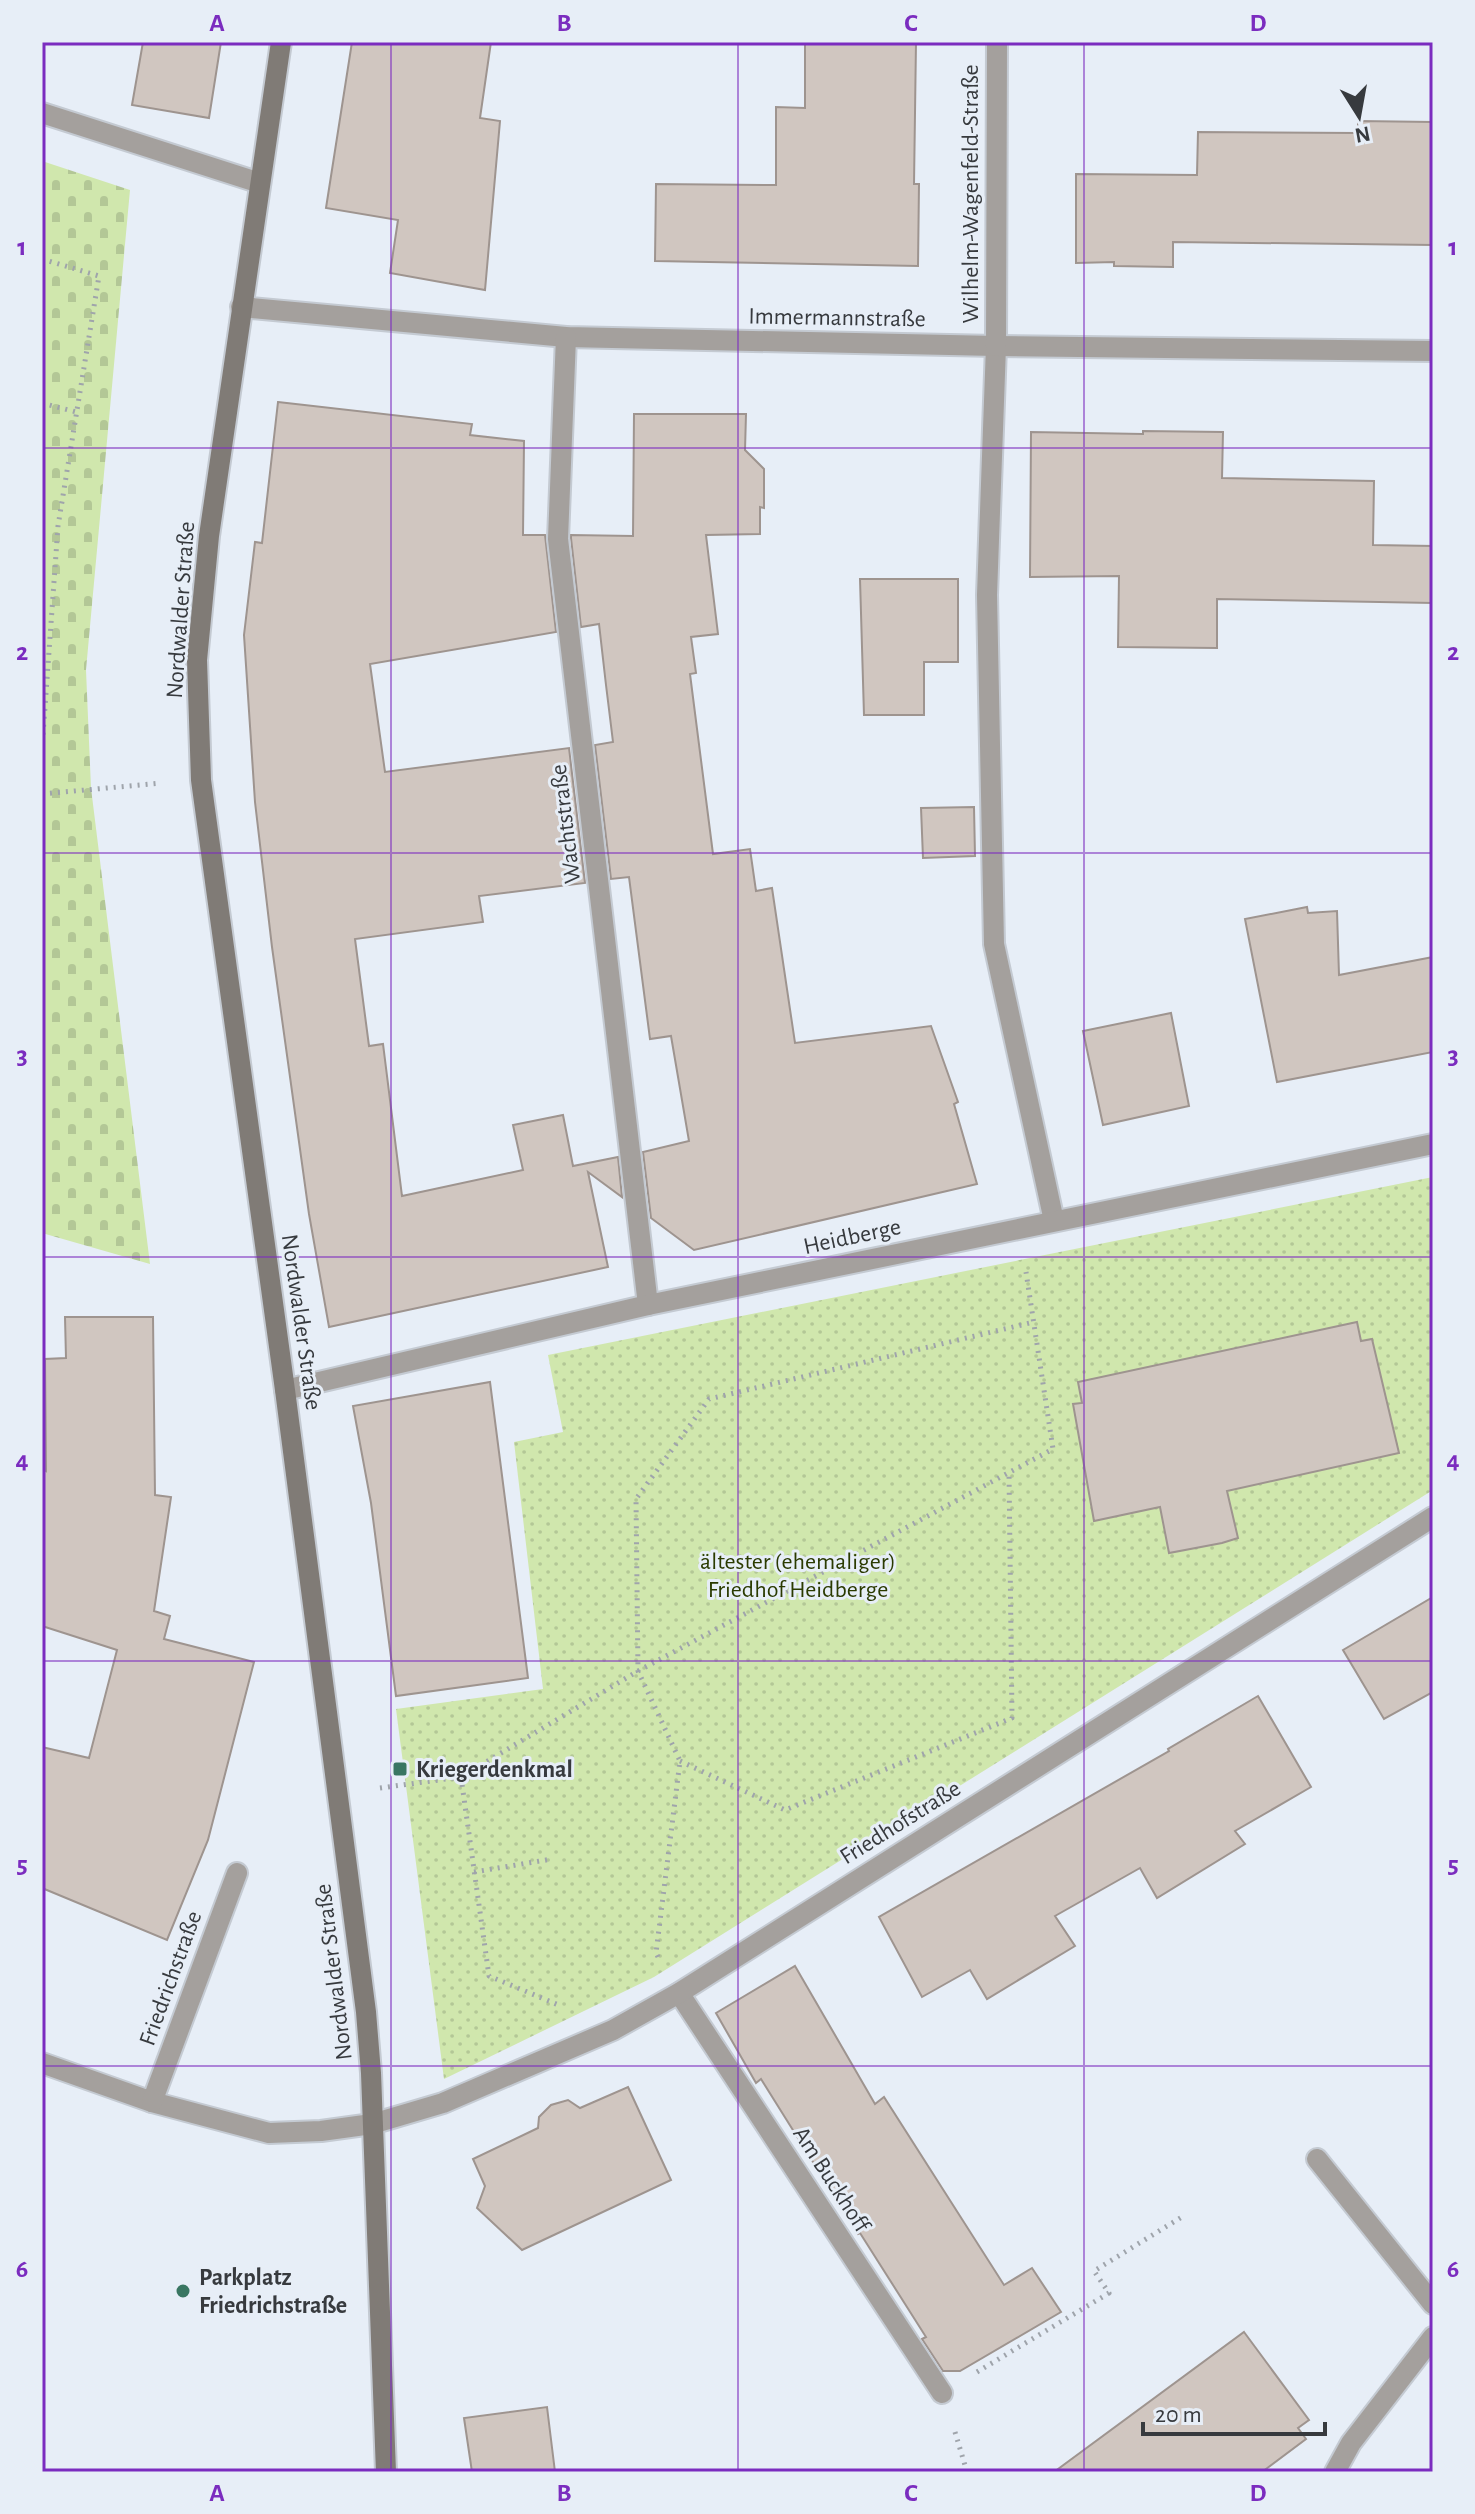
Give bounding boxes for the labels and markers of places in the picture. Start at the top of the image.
place label: Kriegerdenkmal [416,1758,573,1782]
marker: Kriegerdenkmal [391,1760,409,1778]
place label: Parkplatz Friedrichstraße [199,2266,347,2318]
marker: Parkplatz Friedrichstraße [174,2282,192,2300]

